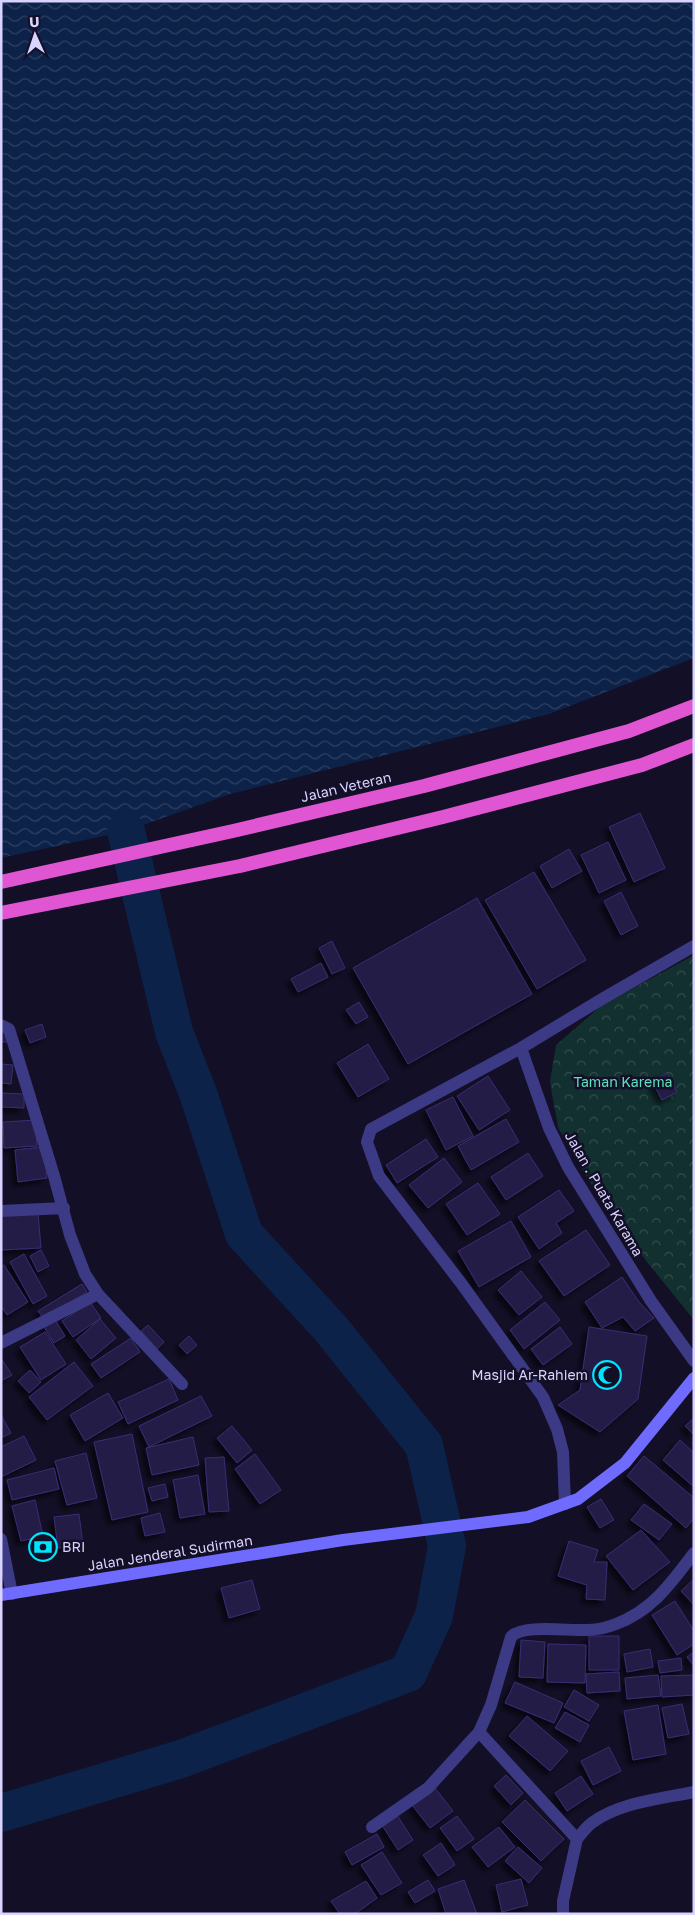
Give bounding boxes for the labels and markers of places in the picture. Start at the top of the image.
mosque icon: Masjid Ar-Rahiem [592,1360,622,1390]
place label: Masjid Ar-Rahiem [472,1366,588,1383]
bank icon: BRI [28,1532,58,1562]
place label: BRI [62,1538,85,1555]

